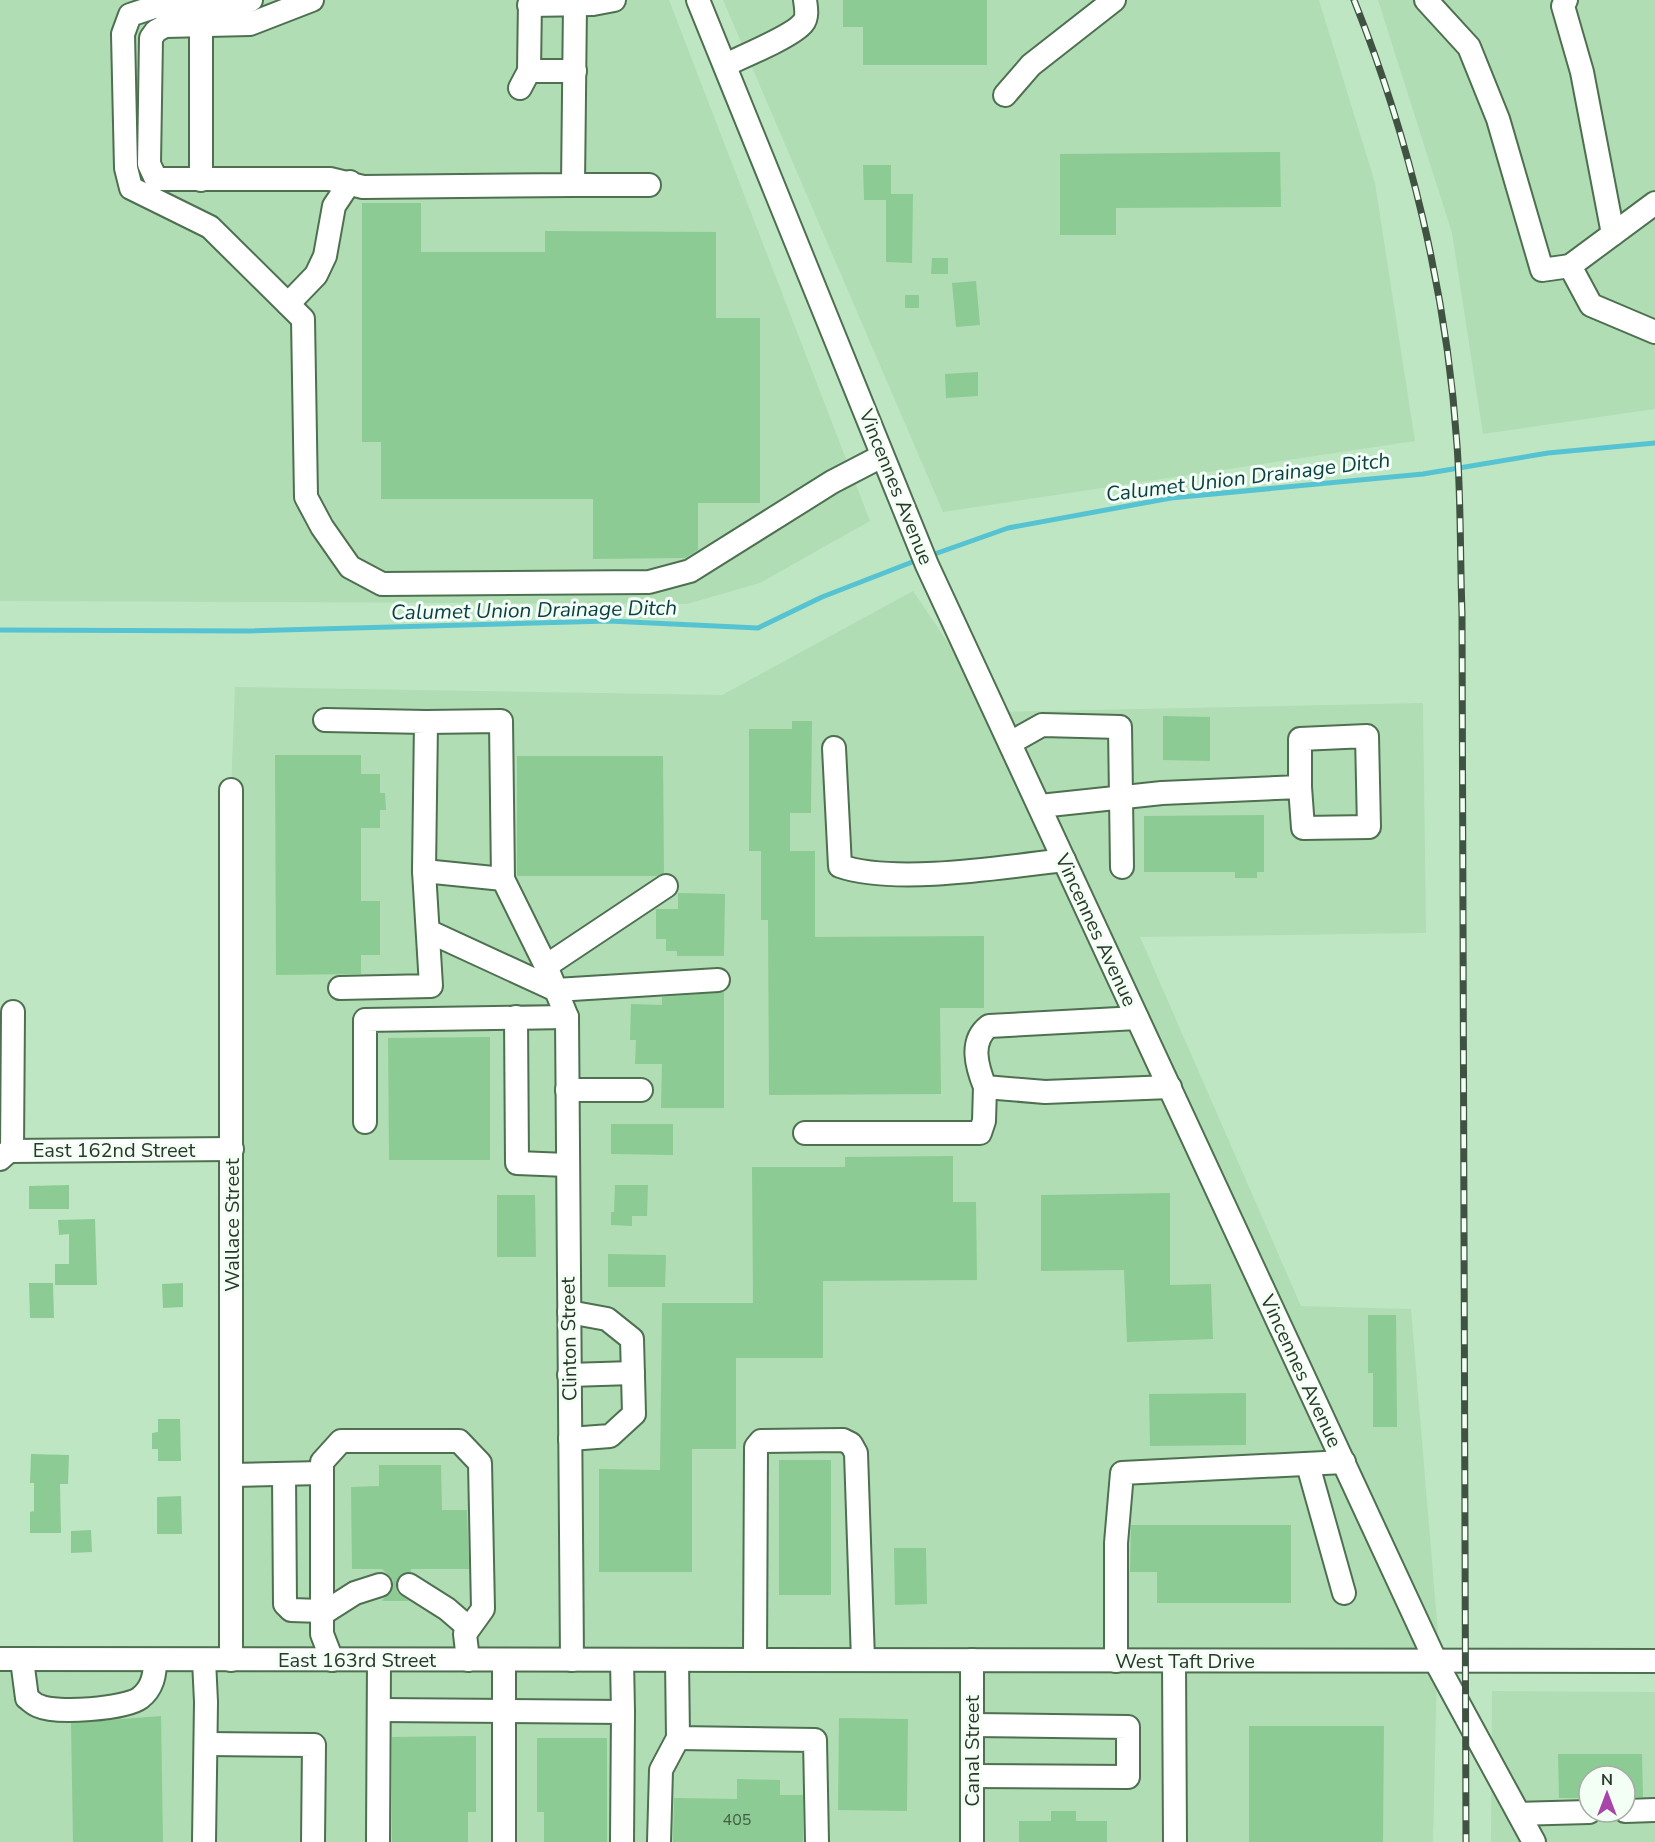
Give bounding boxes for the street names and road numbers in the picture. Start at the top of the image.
street label: Vincennes Avenue [852,404,940,569]
street label: Vincennes Avenue [1048,848,1143,1011]
street label: East 162nd Street [33,1137,196,1164]
street label: Wallace Street [219,1157,246,1292]
street label: Clinton Street [554,1276,584,1401]
street label: Vincennes Avenue [1253,1289,1348,1452]
street label: East 163rd Street [278,1647,437,1674]
street label: West Taft Drive [1115,1648,1255,1675]
street label: Canal Street [959,1694,986,1807]

